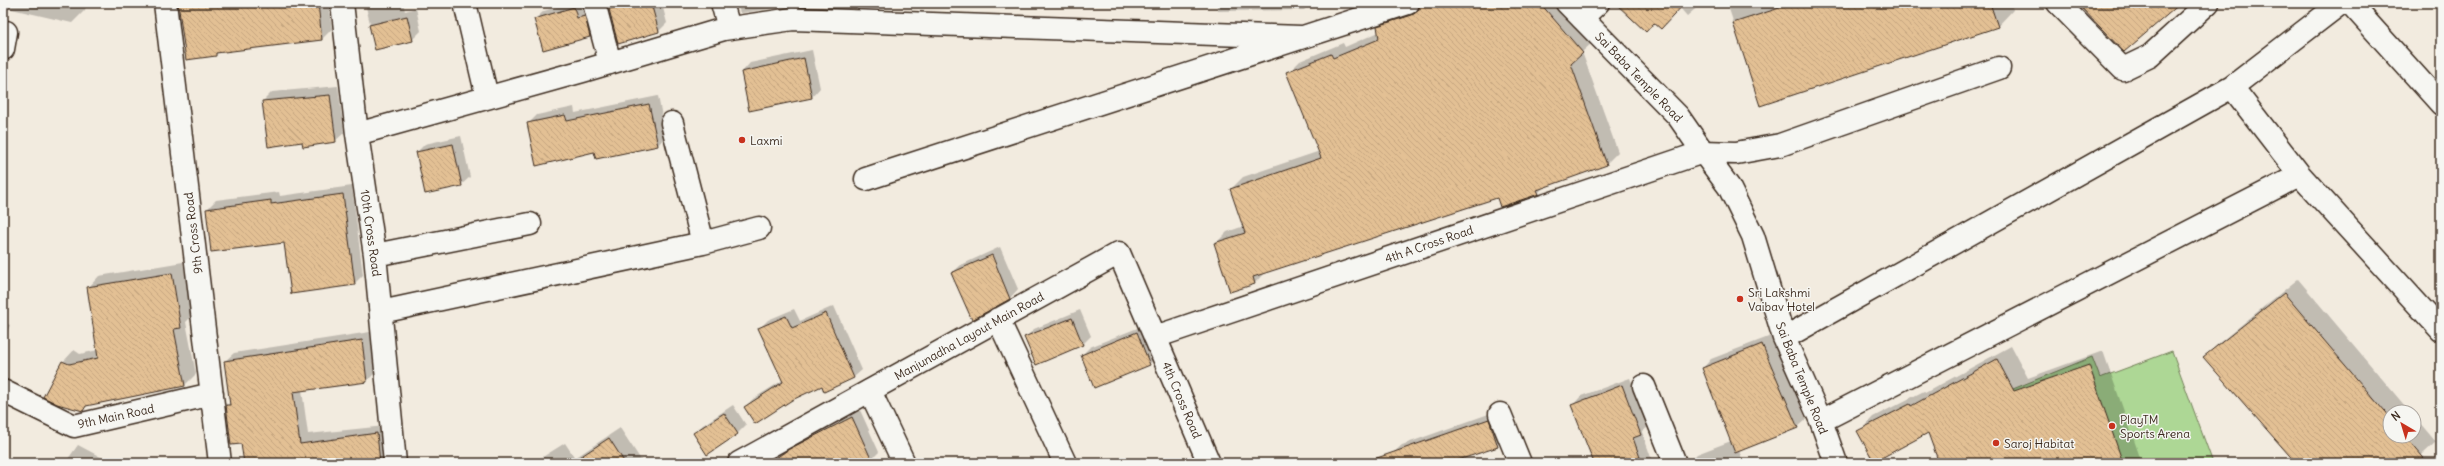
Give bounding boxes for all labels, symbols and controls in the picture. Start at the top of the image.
street label: Sai Baba Temple Road [1592,29,1686,125]
place label: Laxmi [750,133,782,148]
marker: Laxmi [737,135,747,145]
street label: 10th Cross Road [357,189,385,277]
street label: 9th Cross Road [181,191,205,275]
street label: 4th A Cross Road [1383,222,1475,266]
place label: Sri Lakshmi Vaibav Hotel [1748,285,1815,314]
street label: Manjunadha Layout Main Road [892,289,1046,383]
marker: Sri Lakshmi Vaibav Hotel [1735,294,1745,304]
street label: Sai Baba Temple Road [1773,320,1831,436]
street label: 4th Cross Road [1159,359,1205,441]
street label: 9th Main Road [76,401,156,431]
north arrow [2382,404,2422,444]
text: N [2389,408,2403,424]
place label: PlayTM Sports Arena [2120,412,2190,441]
marker: PlayTM Sports Arena [2107,421,2117,431]
place label: Saroj Habitat [2004,436,2074,451]
marker: Saroj Habitat [1991,438,2001,448]

